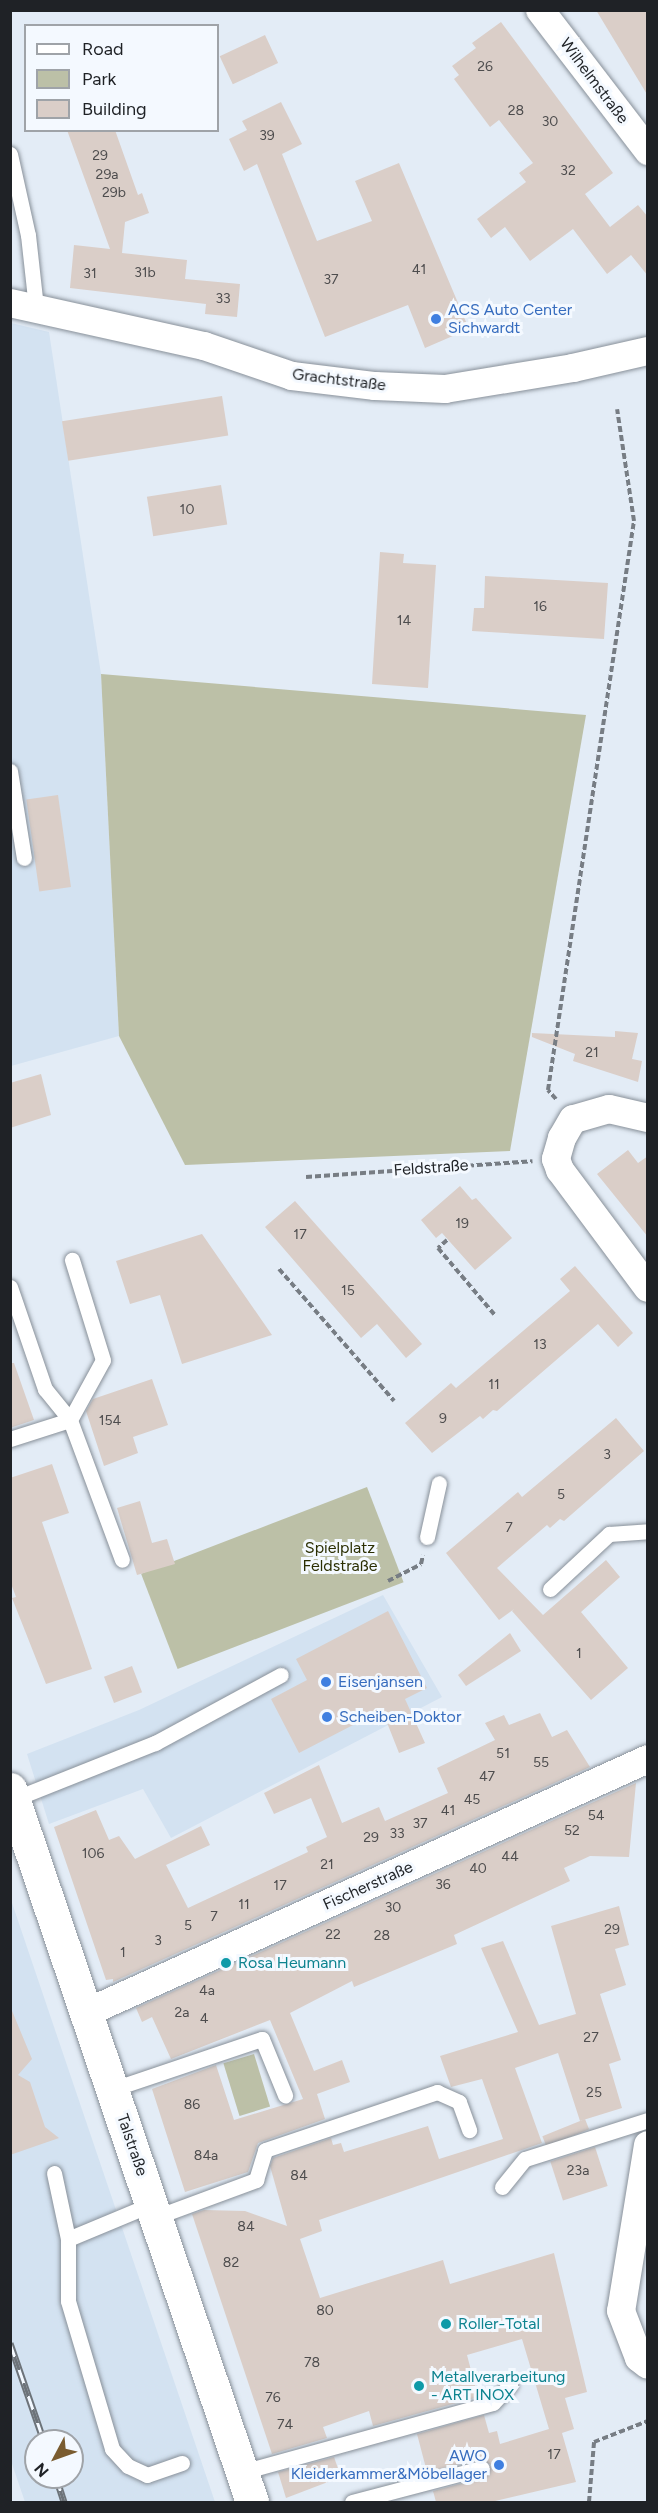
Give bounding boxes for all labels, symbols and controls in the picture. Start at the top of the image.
legend [24,24,219,132]
street label: Wilhelmstraße [556,34,632,128]
text: Road [82,38,123,60]
house number: 26 [477,59,493,75]
text: Park [82,68,116,90]
text: Building [82,98,147,120]
house number: 28 [508,103,524,119]
house number: 30 [542,114,558,130]
house number: 39 [259,128,275,144]
house number: 29 [92,148,108,164]
house number: 32 [560,163,576,179]
house number: 29a [96,167,118,183]
house number: 29b [102,185,126,201]
house number: 41 [412,262,426,278]
house number: 31b [134,265,156,281]
house number: 31 [83,266,97,282]
house number: 37 [323,272,339,288]
house number: 33 [215,291,231,307]
place label: ACS Auto Center Sichwardt [448,300,572,338]
marker: ACS Auto Center Sichwardt [429,312,443,326]
street label: Grachtstraße [291,365,387,395]
house number: 10 [180,502,194,518]
house number: 16 [533,599,547,615]
house number: 14 [397,613,411,629]
house number: 21 [585,1045,599,1061]
street label: Feldstraße [393,1156,469,1180]
house number: 19 [455,1216,469,1232]
house number: 17 [293,1227,307,1243]
house number: 15 [341,1283,355,1299]
house number: 13 [533,1337,547,1353]
house number: 11 [488,1377,500,1393]
house number: 9 [439,1411,447,1427]
house number: 154 [99,1413,121,1429]
house number: 3 [603,1447,611,1463]
house number: 5 [557,1487,565,1503]
house number: 7 [505,1520,513,1536]
park label: Spielplatz Feldstraße [302,1538,378,1576]
house number: 1 [576,1646,582,1662]
place label: Eisenjansen [338,1672,423,1692]
marker: Eisenjansen [319,1675,333,1689]
place label: Scheiben-Doktor [339,1707,461,1727]
marker: Scheiben-Doktor [320,1710,334,1724]
house number: 51 [496,1746,510,1762]
house number: 55 [533,1755,549,1771]
house number: 47 [479,1769,495,1785]
house number: 45 [464,1792,480,1808]
house number: 41 [441,1803,455,1819]
house number: 54 [588,1808,604,1824]
house number: 37 [412,1816,428,1832]
house number: 52 [564,1823,580,1839]
house number: 33 [389,1826,405,1842]
house number: 29 [363,1830,379,1846]
house number: 106 [82,1846,104,1862]
house number: 44 [501,1849,519,1865]
house number: 21 [320,1857,334,1873]
street label: Fischerstraße [320,1858,416,1914]
house number: 40 [469,1861,487,1877]
house number: 36 [435,1877,451,1893]
house number: 17 [273,1878,287,1894]
house number: 11 [238,1897,250,1913]
house number: 30 [385,1900,401,1916]
house number: 7 [210,1909,218,1925]
house number: 5 [184,1918,192,1934]
house number: 29 [604,1922,620,1938]
house number: 22 [325,1927,341,1943]
house number: 28 [374,1928,390,1944]
house number: 3 [154,1933,162,1949]
house number: 1 [120,1945,126,1961]
place label: Rosa Heumann [238,1953,346,1973]
marker: Rosa Heumann [219,1956,233,1970]
house number: 4a [199,1983,215,1999]
house number: 2a [175,2005,189,2021]
house number: 4 [200,2011,208,2027]
house number: 27 [583,2030,599,2046]
house number: 25 [586,2085,602,2101]
house number: 86 [184,2097,200,2113]
street label: Talstraße [112,2111,152,2179]
house number: 84a [194,2148,218,2164]
house number: 23a [567,2163,589,2179]
house number: 84 [290,2168,308,2184]
house number: 84 [237,2219,255,2235]
house number: 82 [223,2255,239,2271]
house number: 80 [316,2303,334,2319]
place label: Roller-Total [458,2314,540,2334]
marker: Roller-Total [439,2317,453,2331]
house number: 78 [304,2355,320,2371]
place label: Metallverarbeitung - ART INOX [431,2367,565,2405]
marker: Metallverarbeitung - ART INOX [412,2379,426,2393]
house number: 76 [265,2390,281,2406]
house number: 74 [277,2417,293,2433]
north arrow [24,2429,84,2489]
place label: AWO Kleiderkammer&Möbellager [291,2446,487,2484]
house number: 17 [547,2447,561,2463]
marker: AWO Kleiderkammer&Möbellager [492,2458,506,2472]
text: N [30,2459,53,2481]

